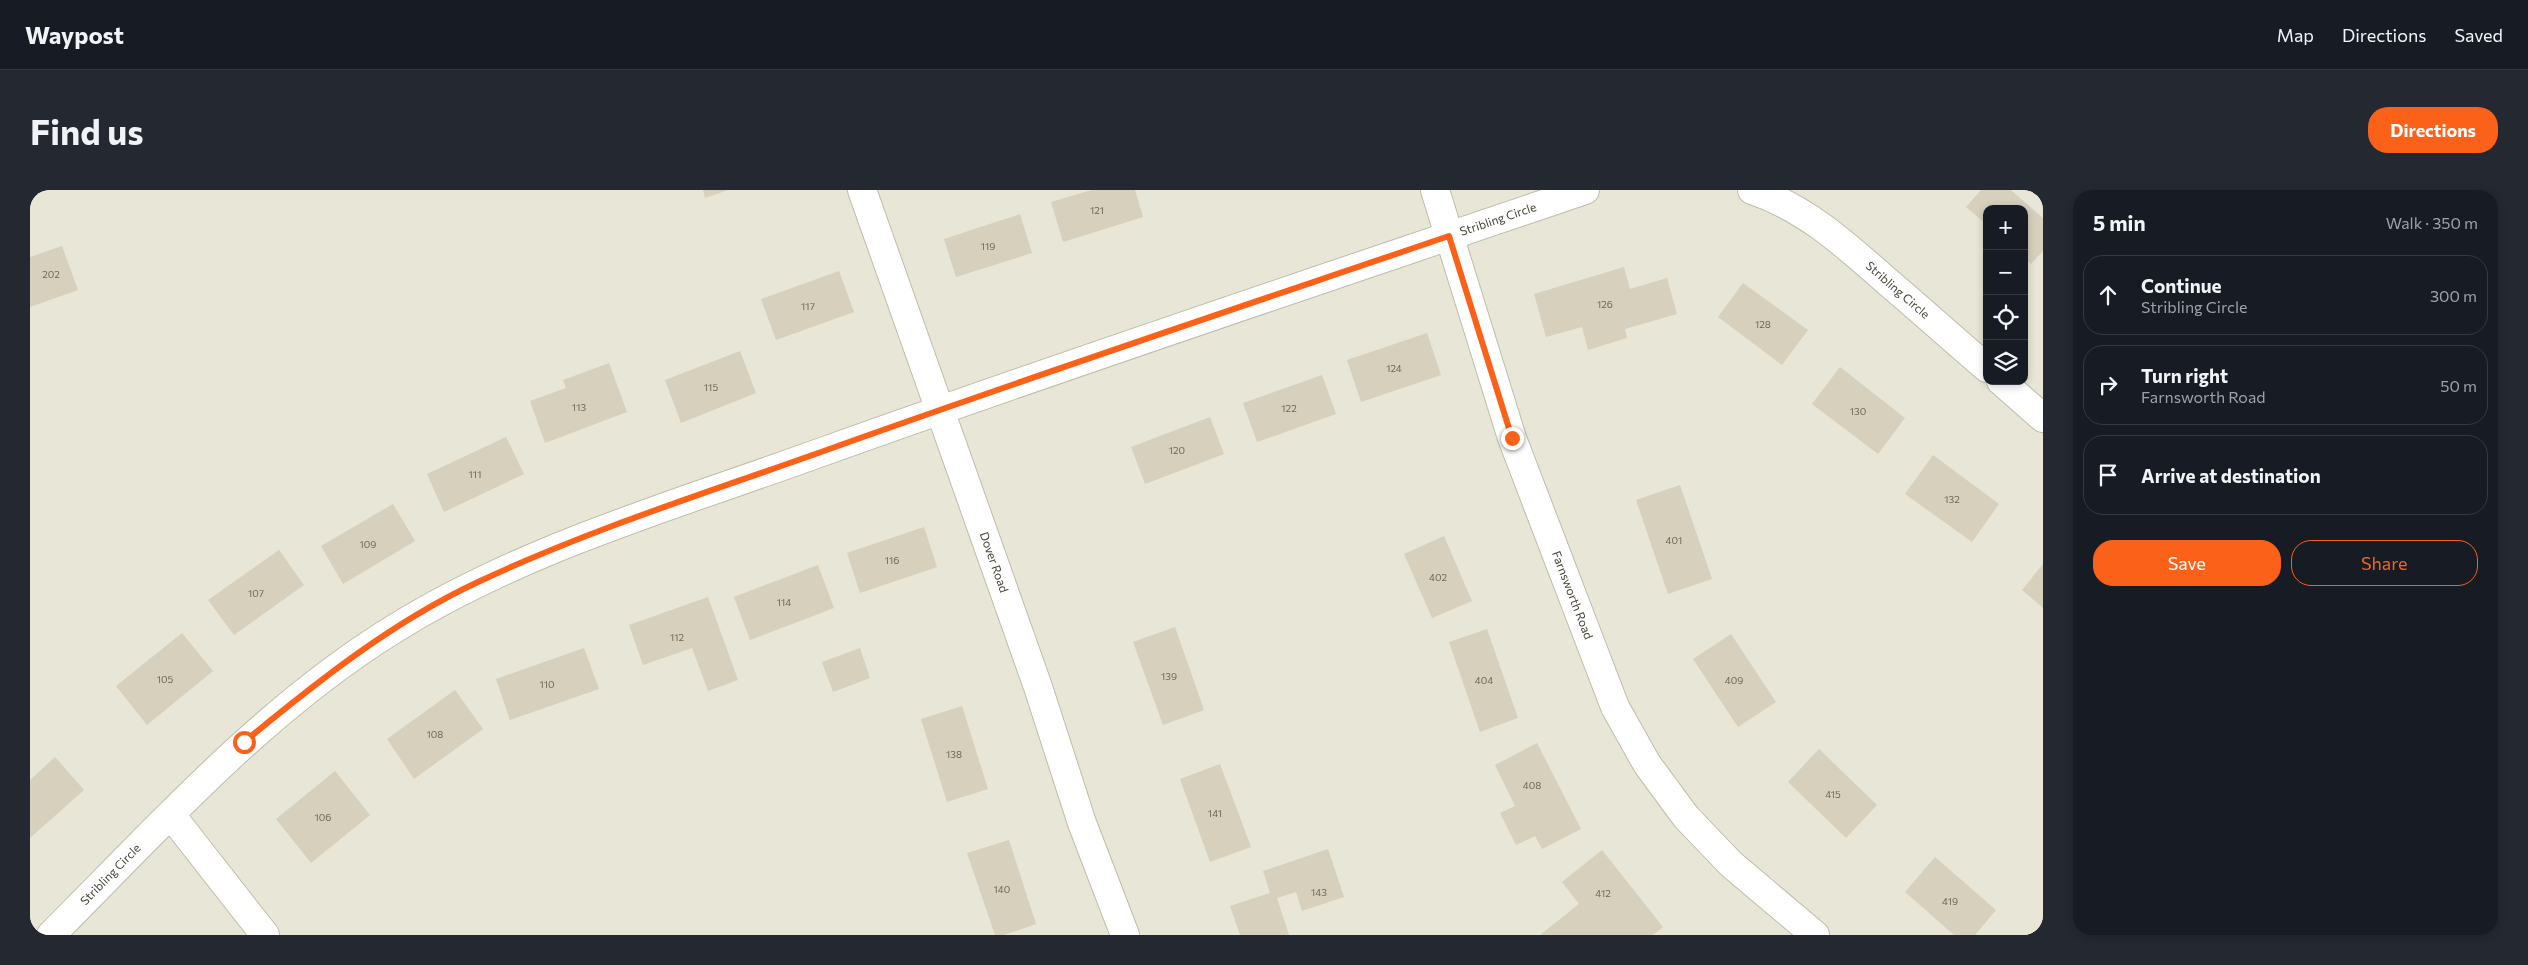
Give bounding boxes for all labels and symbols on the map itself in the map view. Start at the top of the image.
street label: Stribling Circle [1458,199,1538,238]
house number: 121 [1090,204,1104,216]
house number: 119 [981,240,995,252]
street label: Stribling Circle [1863,258,1933,321]
house number: 202 [42,268,60,280]
house number: 126 [1597,298,1613,310]
house number: 117 [801,300,815,312]
house number: 128 [1755,318,1771,330]
house number: 124 [1386,362,1402,374]
house number: 115 [704,381,718,393]
house number: 113 [572,401,586,413]
house number: 122 [1281,402,1297,414]
house number: 130 [1850,405,1866,417]
route end [1501,427,1524,450]
house number: 120 [1169,444,1185,456]
house number: 111 [469,468,481,480]
house number: 132 [1944,493,1960,505]
street label: Dover Road [978,530,1012,594]
house number: 401 [1666,534,1682,546]
house number: 109 [360,538,376,550]
street label: Farnsworth Road [1550,549,1596,641]
house number: 116 [885,554,899,566]
house number: 402 [1429,571,1447,583]
house number: 107 [248,587,264,599]
house number: 114 [777,596,791,608]
house number: 112 [670,631,684,643]
house number: 139 [1161,670,1177,682]
house number: 105 [157,673,174,685]
house number: 404 [1475,674,1493,686]
house number: 409 [1725,674,1743,686]
house number: 110 [539,678,555,690]
house number: 108 [427,728,443,740]
route start [233,731,256,754]
house number: 138 [946,748,962,760]
house number: 408 [1523,779,1541,791]
house number: 415 [1825,788,1841,800]
house number: 141 [1208,807,1222,819]
house number: 106 [315,811,331,823]
street label: Stribling Circle [77,840,143,907]
house number: 140 [994,883,1010,895]
house number: 143 [1311,886,1327,898]
house number: 412 [1595,887,1611,899]
house number: 419 [1942,895,1958,907]

